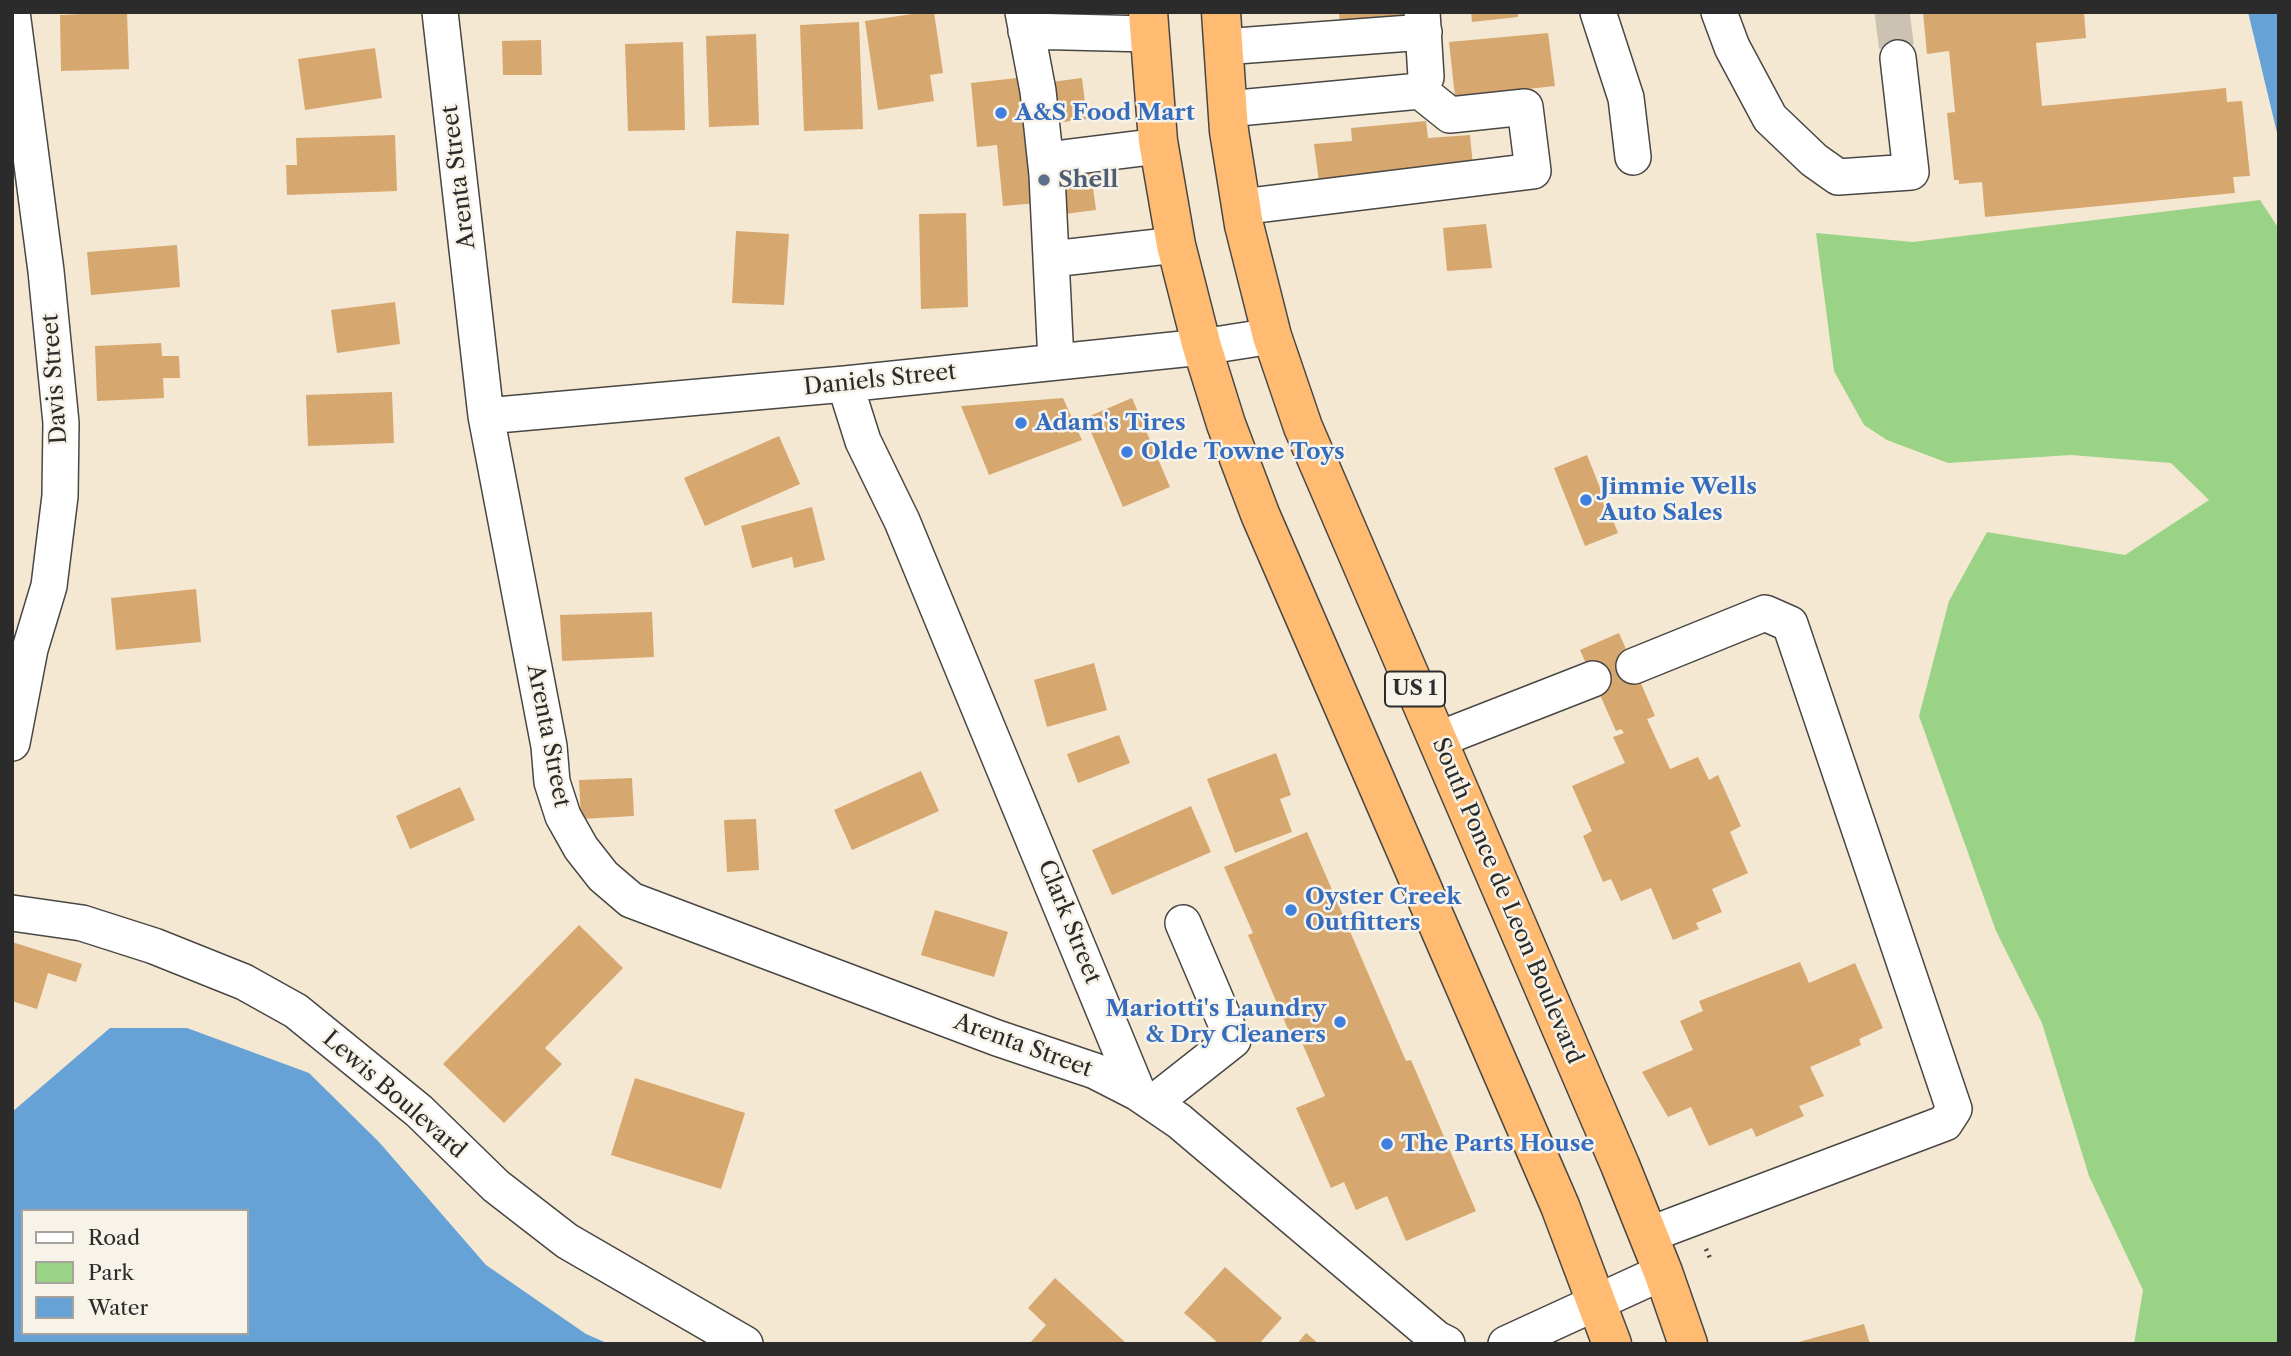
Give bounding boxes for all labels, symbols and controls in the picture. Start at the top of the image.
place label: A&S Food Mart [1015,99,1195,127]
street label: Arenta Street [436,103,482,251]
marker: A&S Food Mart [993,105,1009,121]
place label: Shell [1058,166,1118,194]
marker: Shell [1036,172,1052,188]
street label: Davis Street [37,313,73,445]
street label: Daniels Street [802,358,958,402]
place label: Adam's Tires [1035,409,1186,437]
marker: Adam's Tires [1013,415,1029,431]
place label: Olde Towne Toys [1141,438,1345,466]
marker: Olde Towne Toys [1119,444,1135,460]
place label: Jimmie Wells Auto Sales [1600,473,1757,527]
marker: Jimmie Wells Auto Sales [1578,492,1594,508]
street label: Arenta Street [521,662,575,810]
road number: US 1 [1385,672,1445,706]
street label: South Ponce de Leon Boulevard [1426,734,1588,1068]
street label: Clark Street [1032,856,1106,988]
place label: Oyster Creek Outfitters [1305,883,1461,937]
marker: Oyster Creek Outfitters [1283,902,1299,918]
place label: Mariotti's Laundry & Dry Cleaners [1106,995,1326,1049]
street label: Arenta Street [950,1008,1096,1084]
marker: Mariotti's Laundry & Dry Cleaners [1332,1014,1348,1030]
street label: Lewis Boulevard [317,1025,471,1165]
place label: The Parts House [1401,1130,1594,1158]
marker: The Parts House [1379,1136,1395,1152]
legend [21,1209,248,1335]
text: Road [88,1225,140,1250]
text: Park [88,1260,134,1285]
text: Water [88,1295,148,1320]

